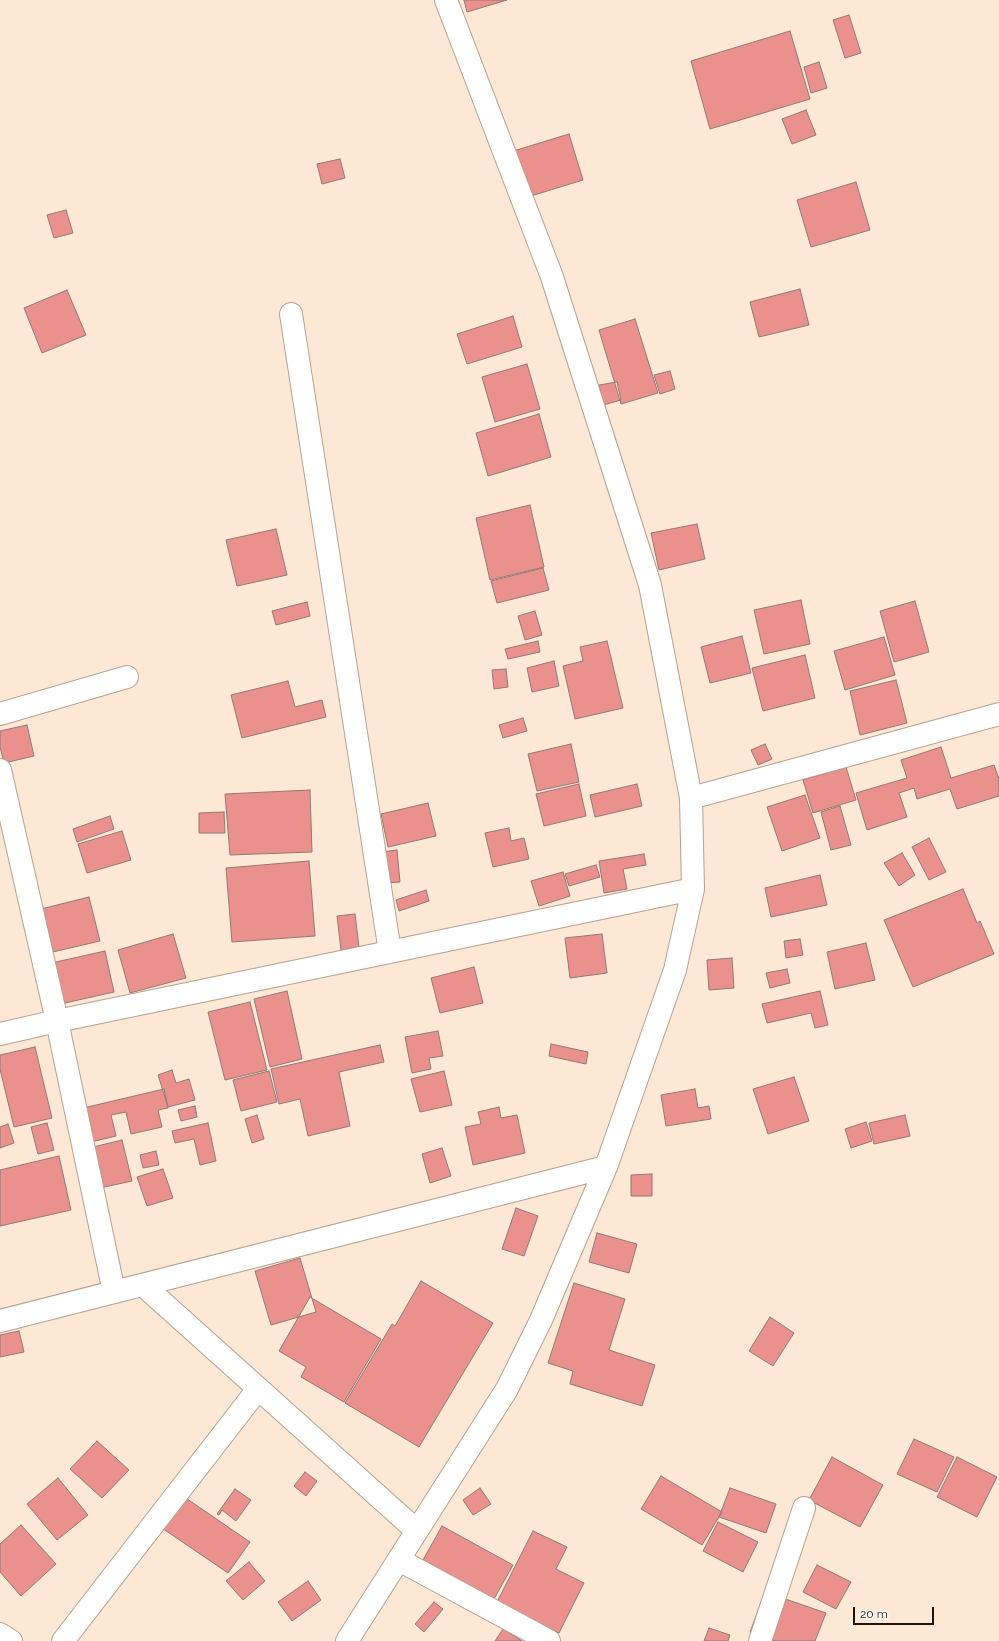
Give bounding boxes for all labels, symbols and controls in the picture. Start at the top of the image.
scale bar [855,1599,936,1625]
text: 20 m [860,1607,888,1621]

